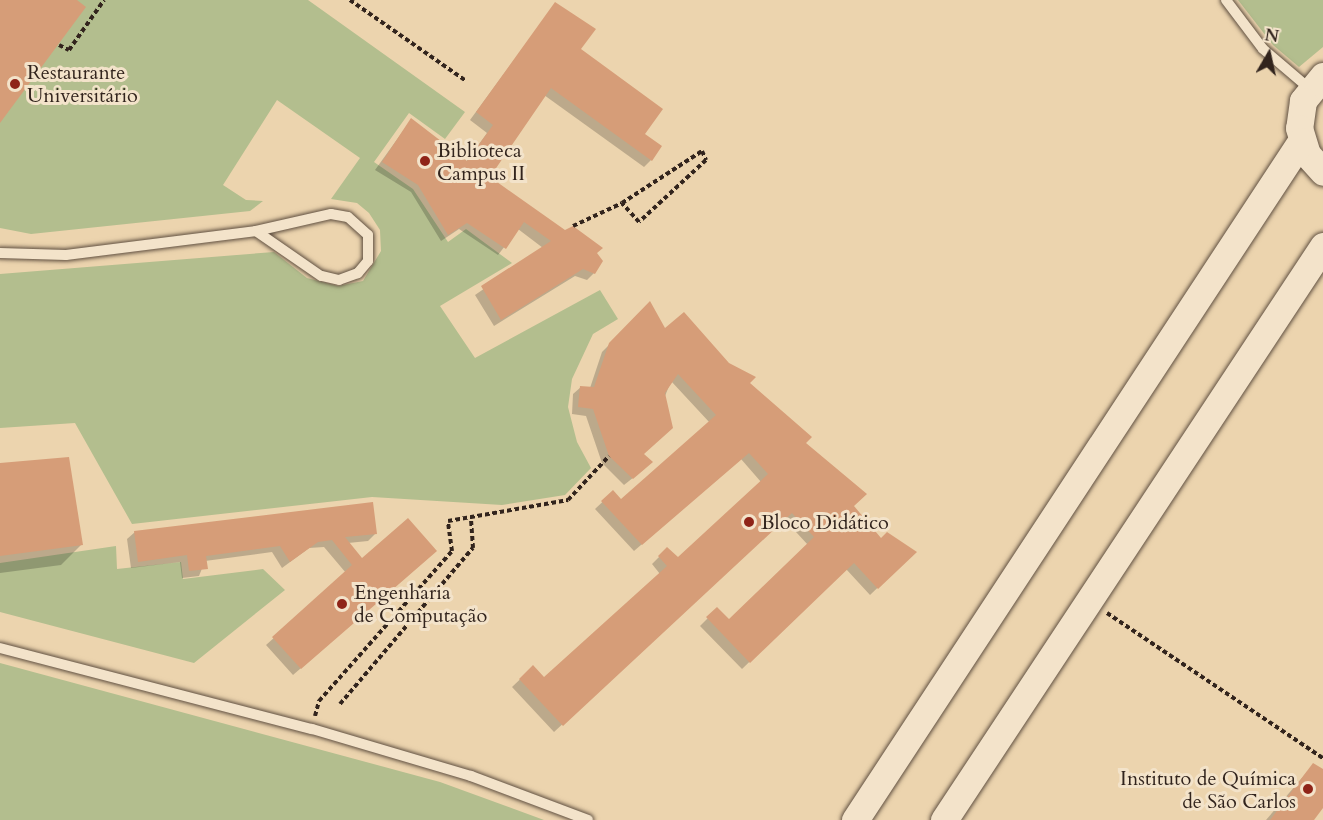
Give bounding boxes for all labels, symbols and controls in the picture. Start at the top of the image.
north arrow [1239,24,1299,84]
text: N [1263,24,1280,48]
place label: Restaurante Universitário [27,60,138,107]
marker: Restaurante Universitário [8,77,22,91]
place label: Biblioteca Campus II [437,138,525,185]
marker: Biblioteca Campus II [418,154,432,168]
place label: Bloco Didático [761,510,889,534]
marker: Bloco Didático [742,515,756,529]
place label: Engenharia de Computação [354,580,487,627]
marker: Engenharia de Computação [335,597,349,611]
place label: Instituto de Química de São Carlos [1120,766,1296,813]
marker: Instituto de Química de São Carlos [1301,782,1315,796]

